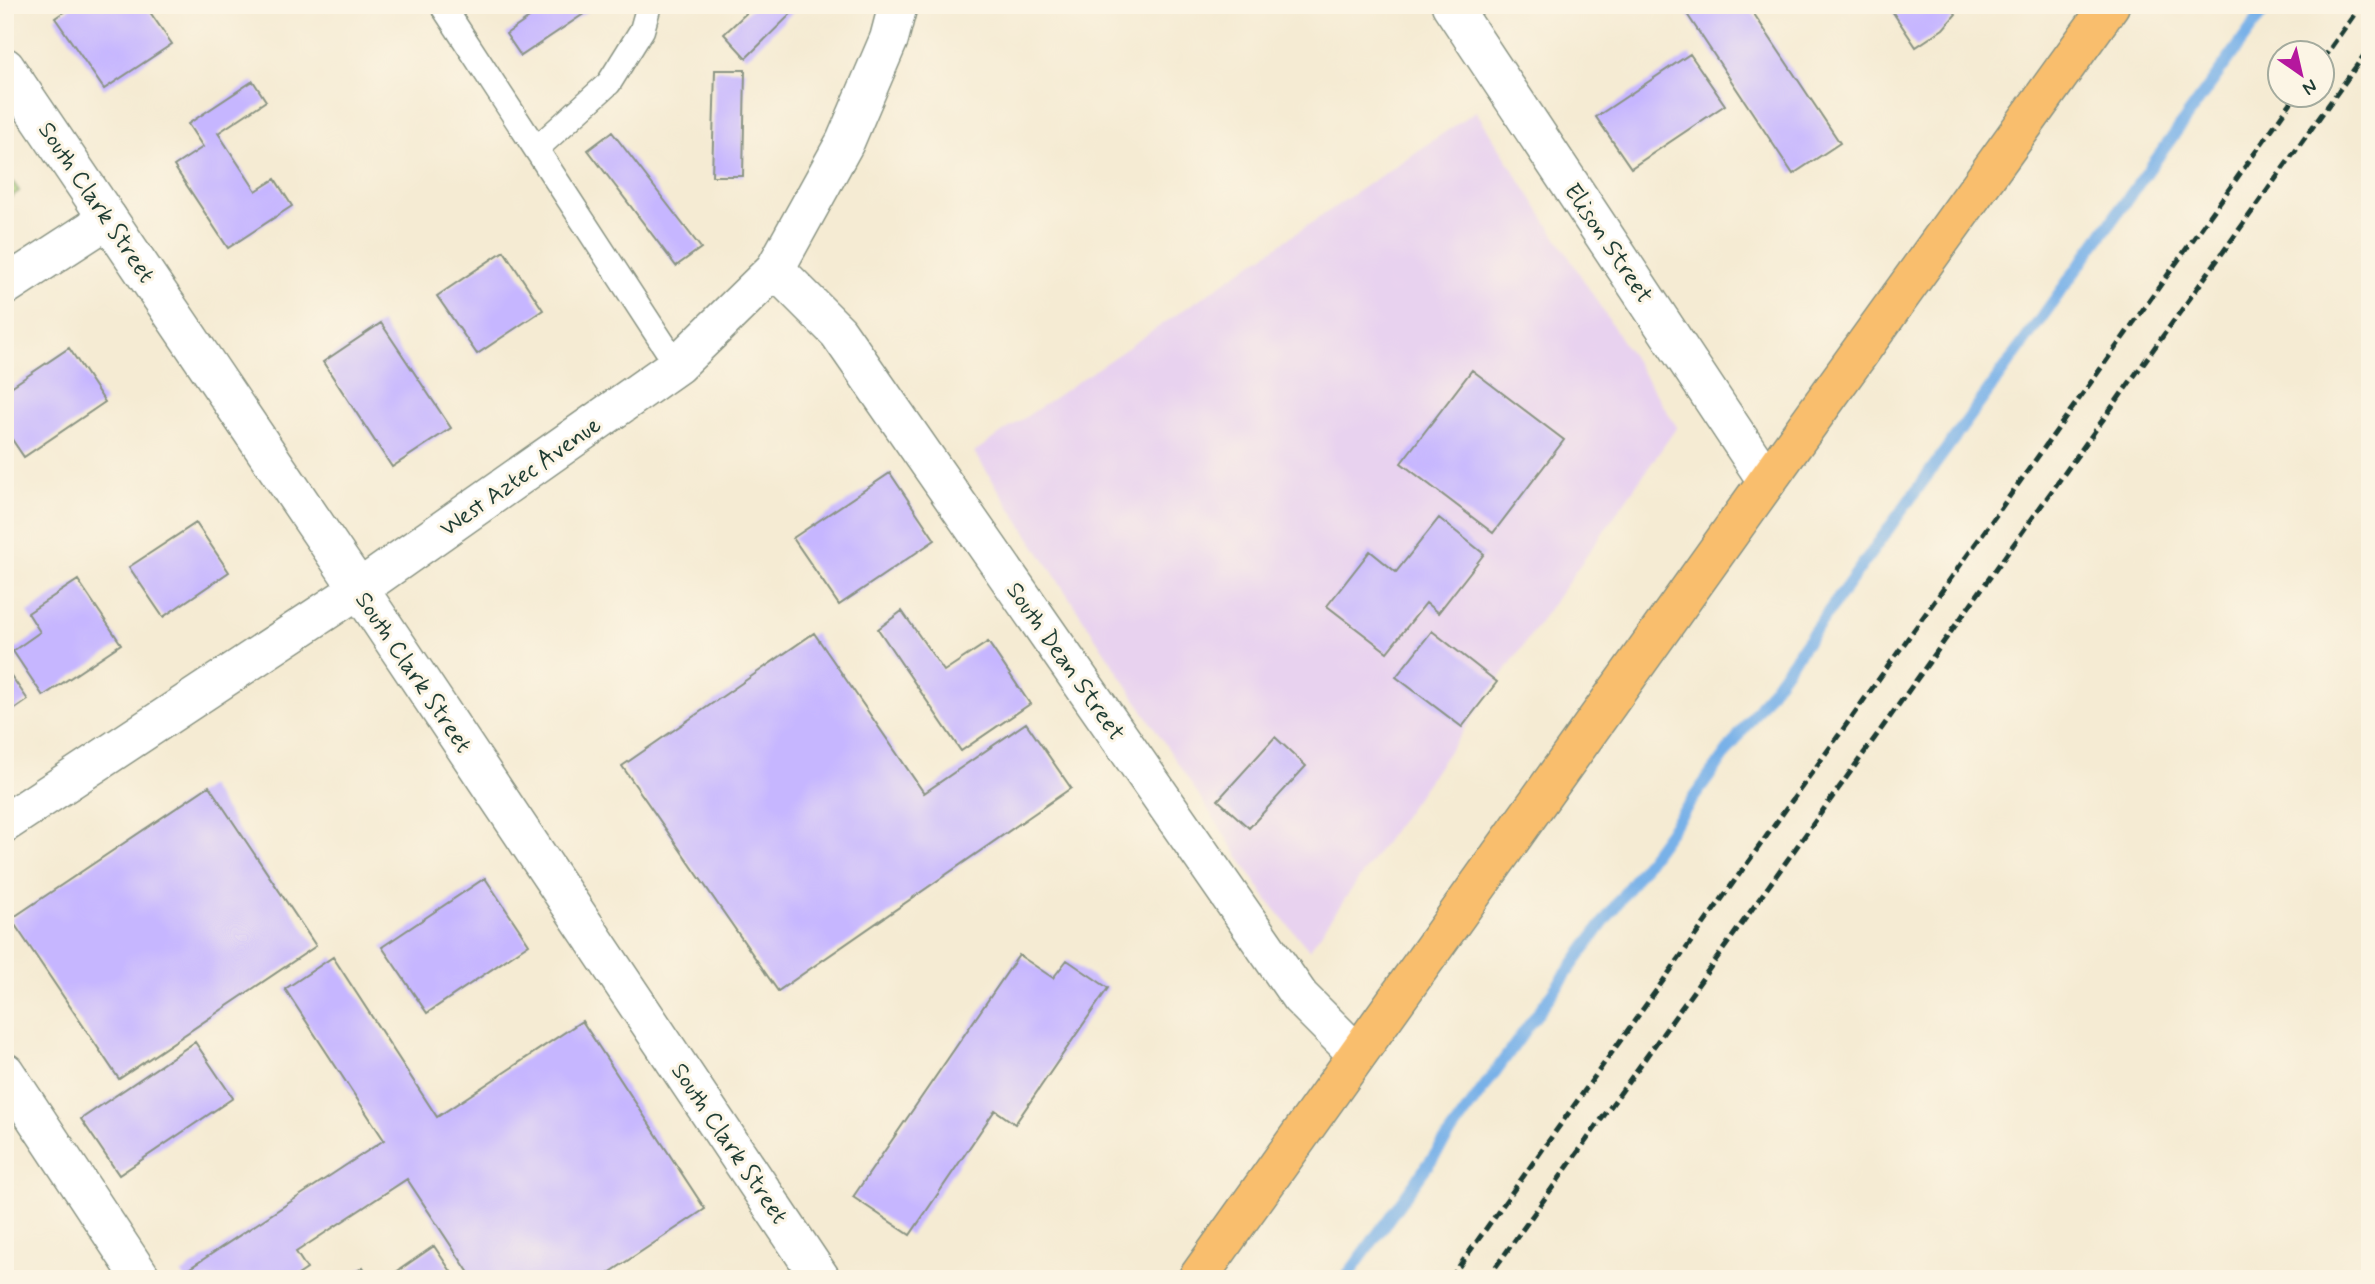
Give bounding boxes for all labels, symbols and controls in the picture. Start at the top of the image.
north arrow [2266,38,2336,108]
text: N [2297,73,2322,101]
street label: South Clark Street [30,116,161,290]
street label: Elison Street [1556,178,1659,310]
street label: West Aztec Avenue [434,410,608,544]
street label: South Dean Street [998,576,1131,747]
street label: South Clark Street [347,586,478,760]
street label: South Clark Street [663,1057,794,1231]

